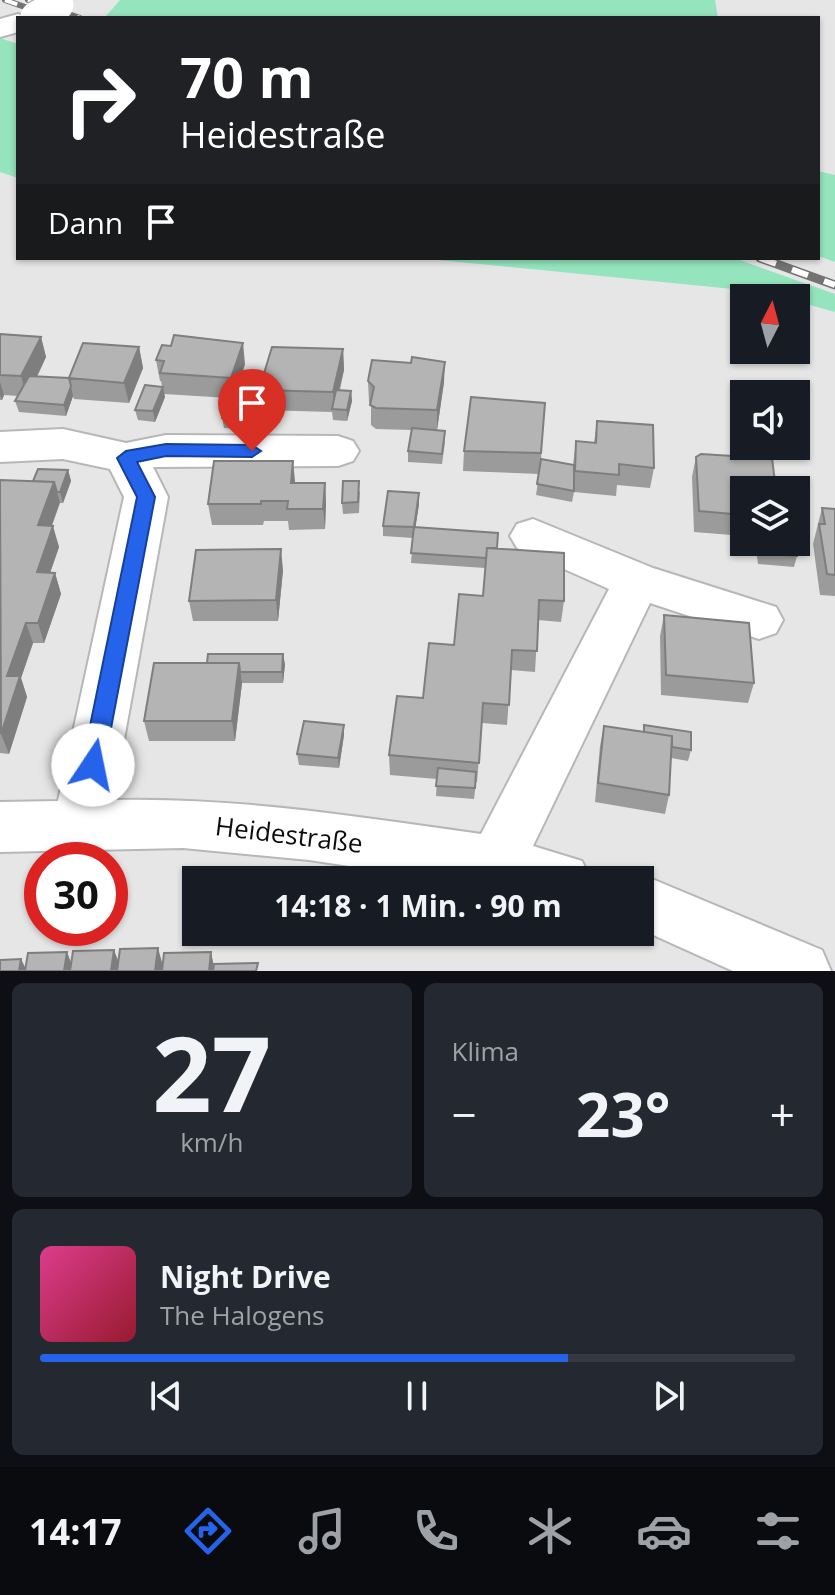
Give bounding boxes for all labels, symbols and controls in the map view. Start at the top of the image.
text: 70 m [180,38,314,114]
icon: right [48,48,152,152]
text: Heidestraße [180,110,385,159]
icon: arrive [139,200,183,244]
text: Dann [48,202,123,243]
north arrow [730,284,810,364]
map controls [730,284,810,556]
pin [218,369,286,451]
button: sound [730,380,810,460]
icon: arrive [230,381,274,425]
button: layers [730,476,810,556]
position arrow [51,723,135,807]
street label: Heidestraße [213,807,365,861]
speed limit sign: 30 [24,842,128,946]
text: 14:18 · 1 Min. · 90 m [274,885,562,926]
text: 27 [152,1001,271,1142]
text: Klima [452,1033,519,1069]
text: 23° [576,1073,670,1155]
text: − [452,1084,477,1144]
text: + [770,1084,795,1144]
text: km/h [180,1124,243,1160]
text: Night Drive [160,1256,331,1297]
text: The Halogens [160,1297,325,1333]
icon: previous [144,1374,188,1418]
icon: pause [395,1374,439,1418]
icon: next [647,1374,691,1418]
icon: directions [180,1503,236,1559]
icon: music [294,1503,350,1559]
icon: phone [408,1503,464,1559]
icon: climate [522,1503,578,1559]
icon: car [636,1503,692,1559]
icon: filters [750,1503,806,1559]
text: 14:17 [29,1507,122,1556]

